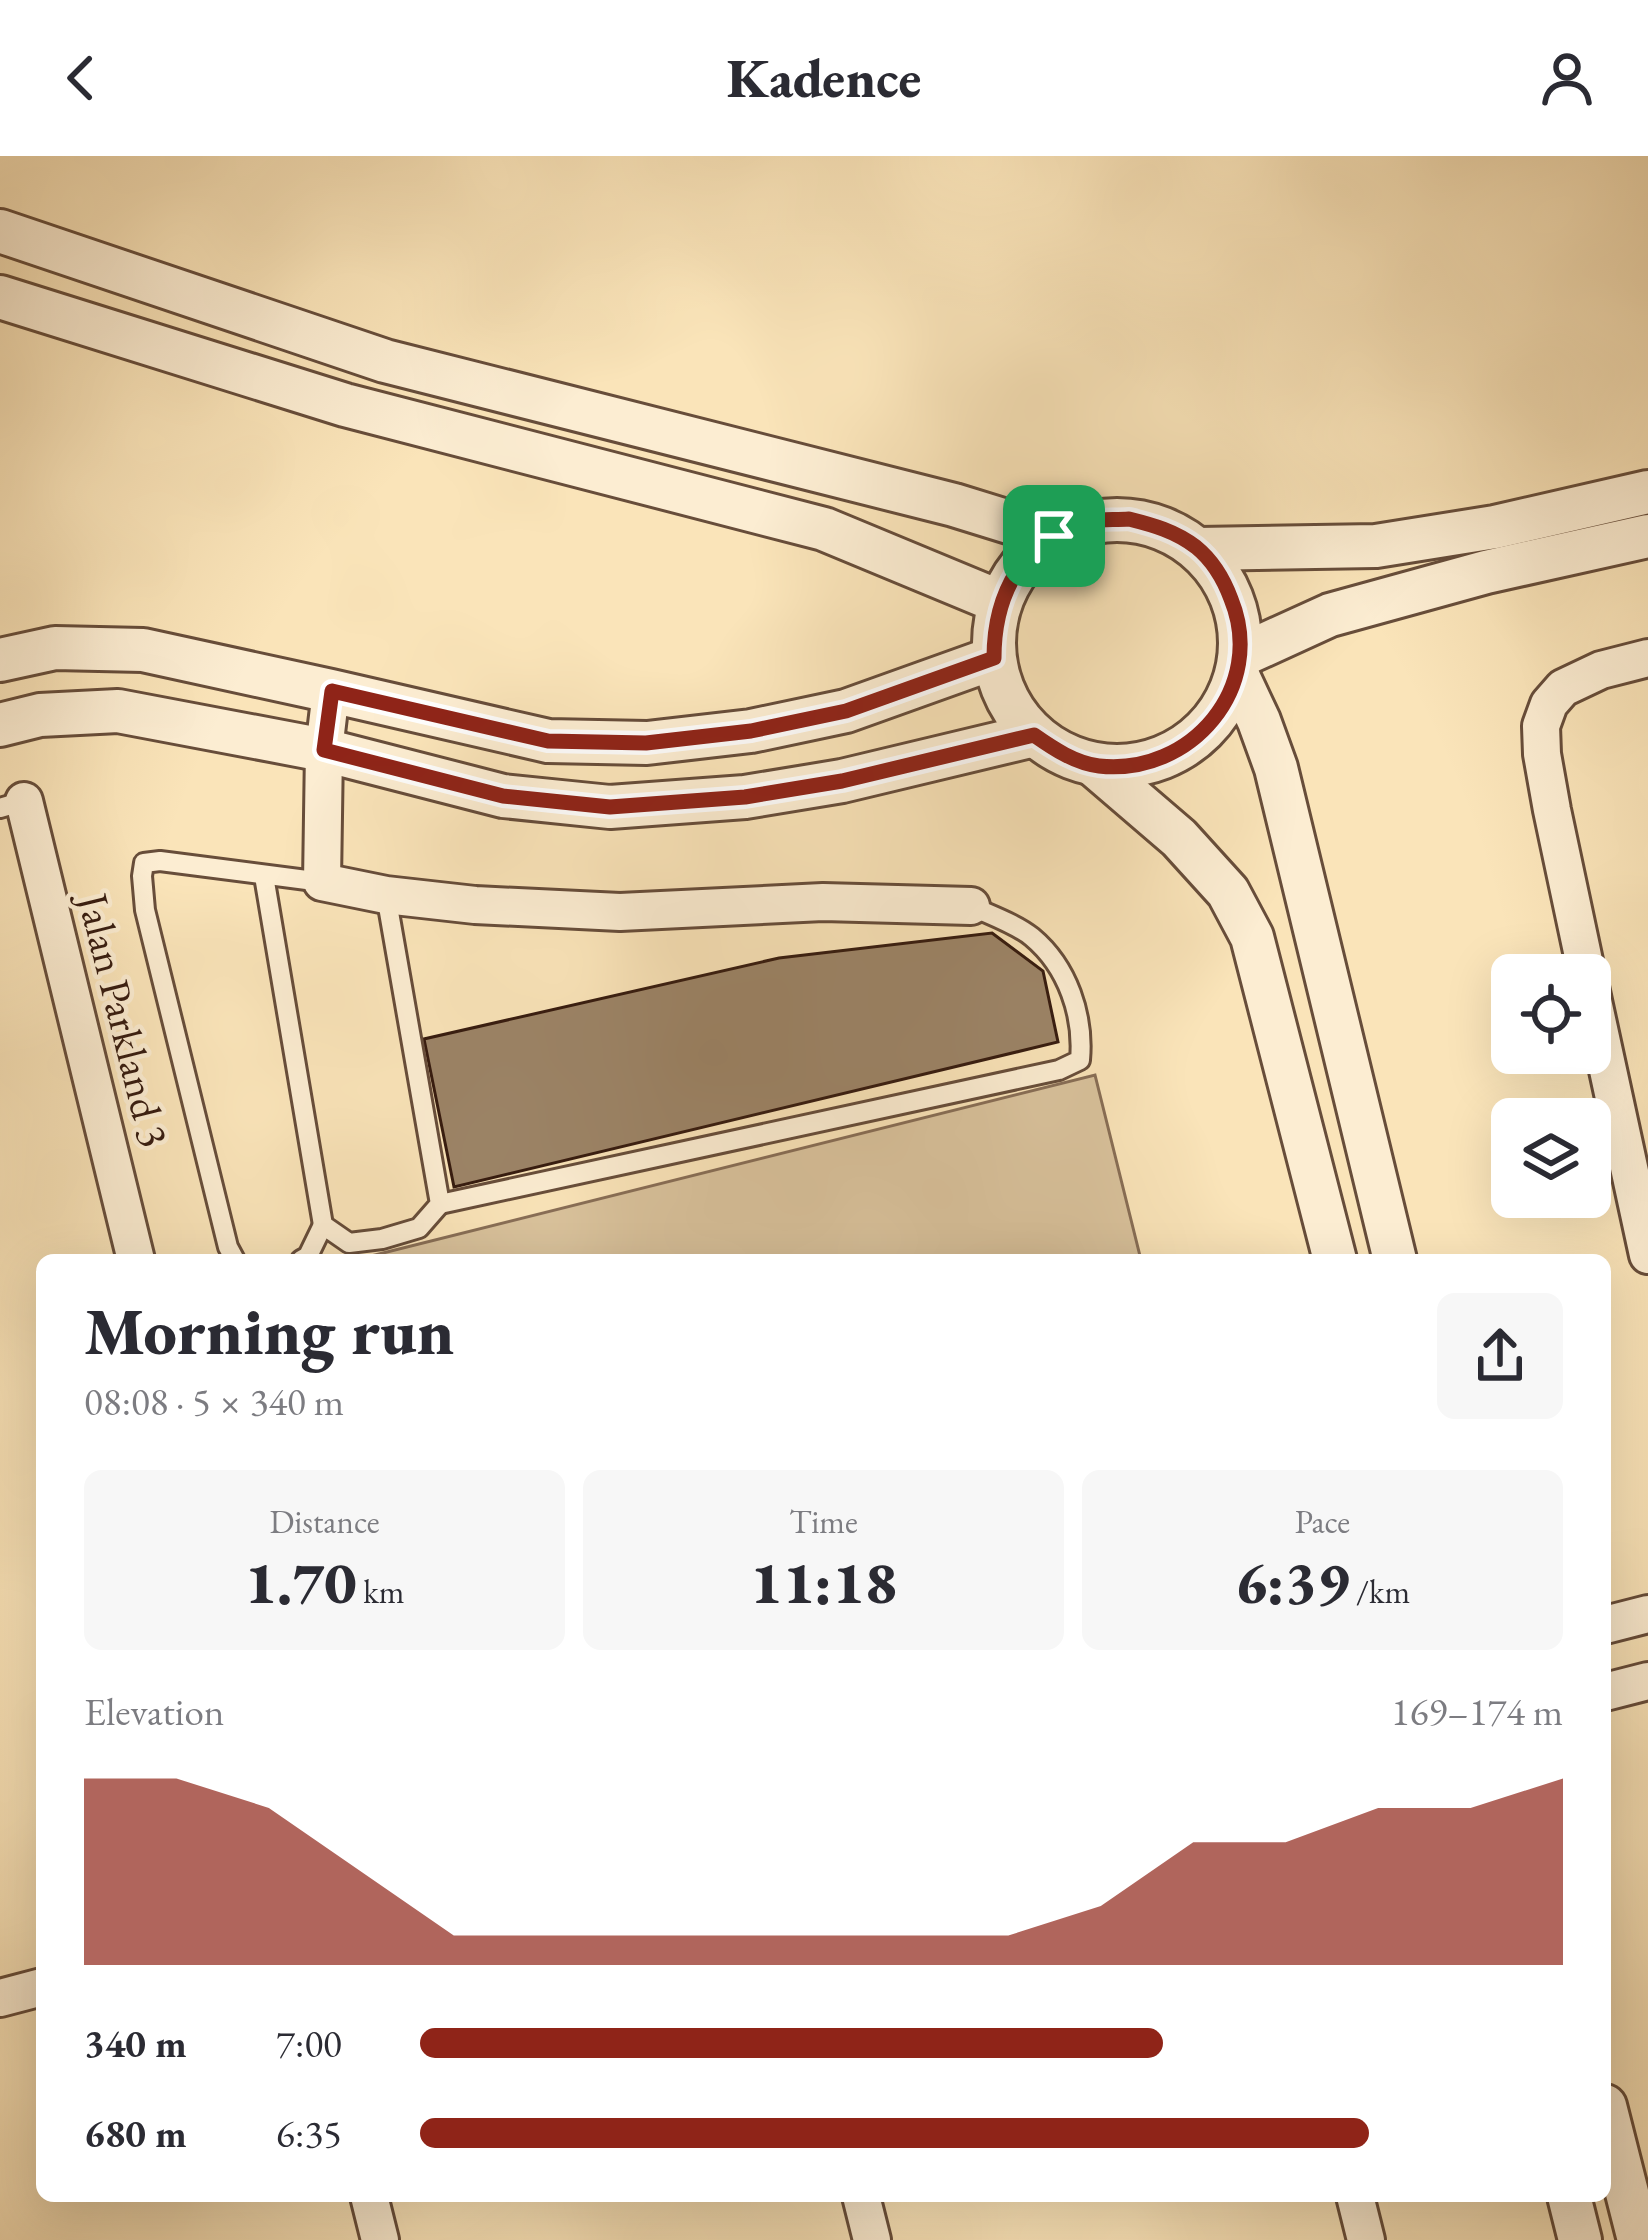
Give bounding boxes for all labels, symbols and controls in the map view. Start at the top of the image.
text: Kadence [727,43,921,113]
icon: back [48,45,114,111]
icon: person [1534,45,1600,111]
pin [1003,485,1105,587]
icon: arrive [1021,503,1087,569]
street label: Jalan Parkland 3 [65,885,182,1152]
map controls [1491,954,1611,1218]
button: locate [1491,954,1611,1074]
button: layers [1491,1098,1611,1218]
text: Morning run [84,1288,454,1374]
button: share [1437,1293,1563,1419]
text: 08:08 · 5 × 340 m [84,1376,344,1427]
text: Distance [269,1500,380,1543]
text: Time [789,1500,858,1543]
text: Pace [1295,1500,1350,1543]
text: 1.70 [244,1543,357,1621]
text: 11:18 [750,1543,897,1621]
text: 6:39 [1235,1543,1349,1621]
text: km [357,1570,405,1613]
text: /km [1349,1570,1410,1613]
text: Elevation [84,1686,224,1737]
text: 169–174 m [1391,1686,1563,1737]
text: 340 m [84,2018,187,2069]
text: 7:00 [276,2018,342,2069]
text: 680 m [84,2108,187,2159]
text: 6:35 [276,2108,342,2159]

